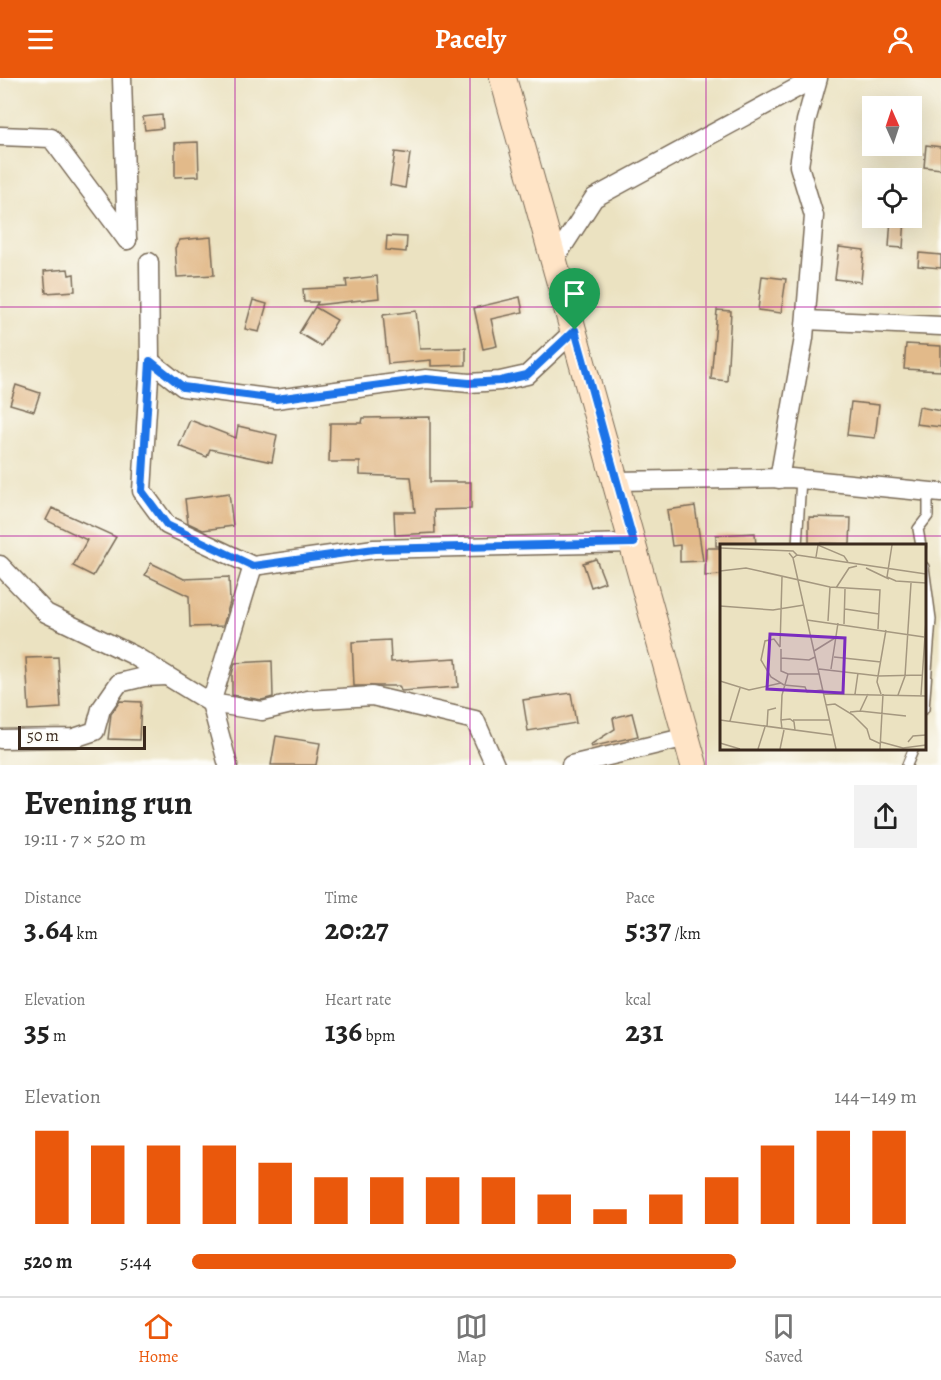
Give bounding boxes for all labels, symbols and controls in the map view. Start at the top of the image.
text: Pacely [435,21,506,57]
icon: menu [24,23,57,56]
icon: person [884,23,917,56]
north arrow [862,96,922,156]
map controls [862,96,922,228]
button: locate [862,168,922,228]
pin [549,268,600,330]
icon: arrive [558,277,591,310]
inset map [720,544,926,750]
scale bar [18,723,146,750]
text: 50 m [27,725,59,747]
text: Evening run [24,780,193,825]
button: share [854,785,917,848]
text: 19:11 · 7 × 520 m [24,825,146,852]
text: Distance [24,887,81,909]
text: Time [325,887,358,909]
text: Pace [625,887,655,909]
text: 3.64 [24,909,73,949]
text: 20:27 [325,909,389,949]
text: 5:37 [625,909,671,949]
text: km [73,923,98,945]
text: /km [671,923,701,945]
text: Elevation [24,989,85,1011]
text: Heart rate [325,989,391,1011]
text: kcal [625,989,651,1011]
text: 35 [24,1011,50,1051]
text: 136 [325,1011,362,1051]
text: 231 [625,1011,663,1051]
text: m [50,1025,66,1047]
text: bpm [362,1025,395,1047]
text: Elevation [24,1083,101,1110]
text: 144–149 m [834,1083,917,1110]
text: 520 m [24,1248,73,1275]
text: 5:44 [120,1248,151,1275]
tab: Home [138,1310,179,1368]
tab: Map [455,1310,488,1368]
tab: Saved [765,1310,803,1368]

